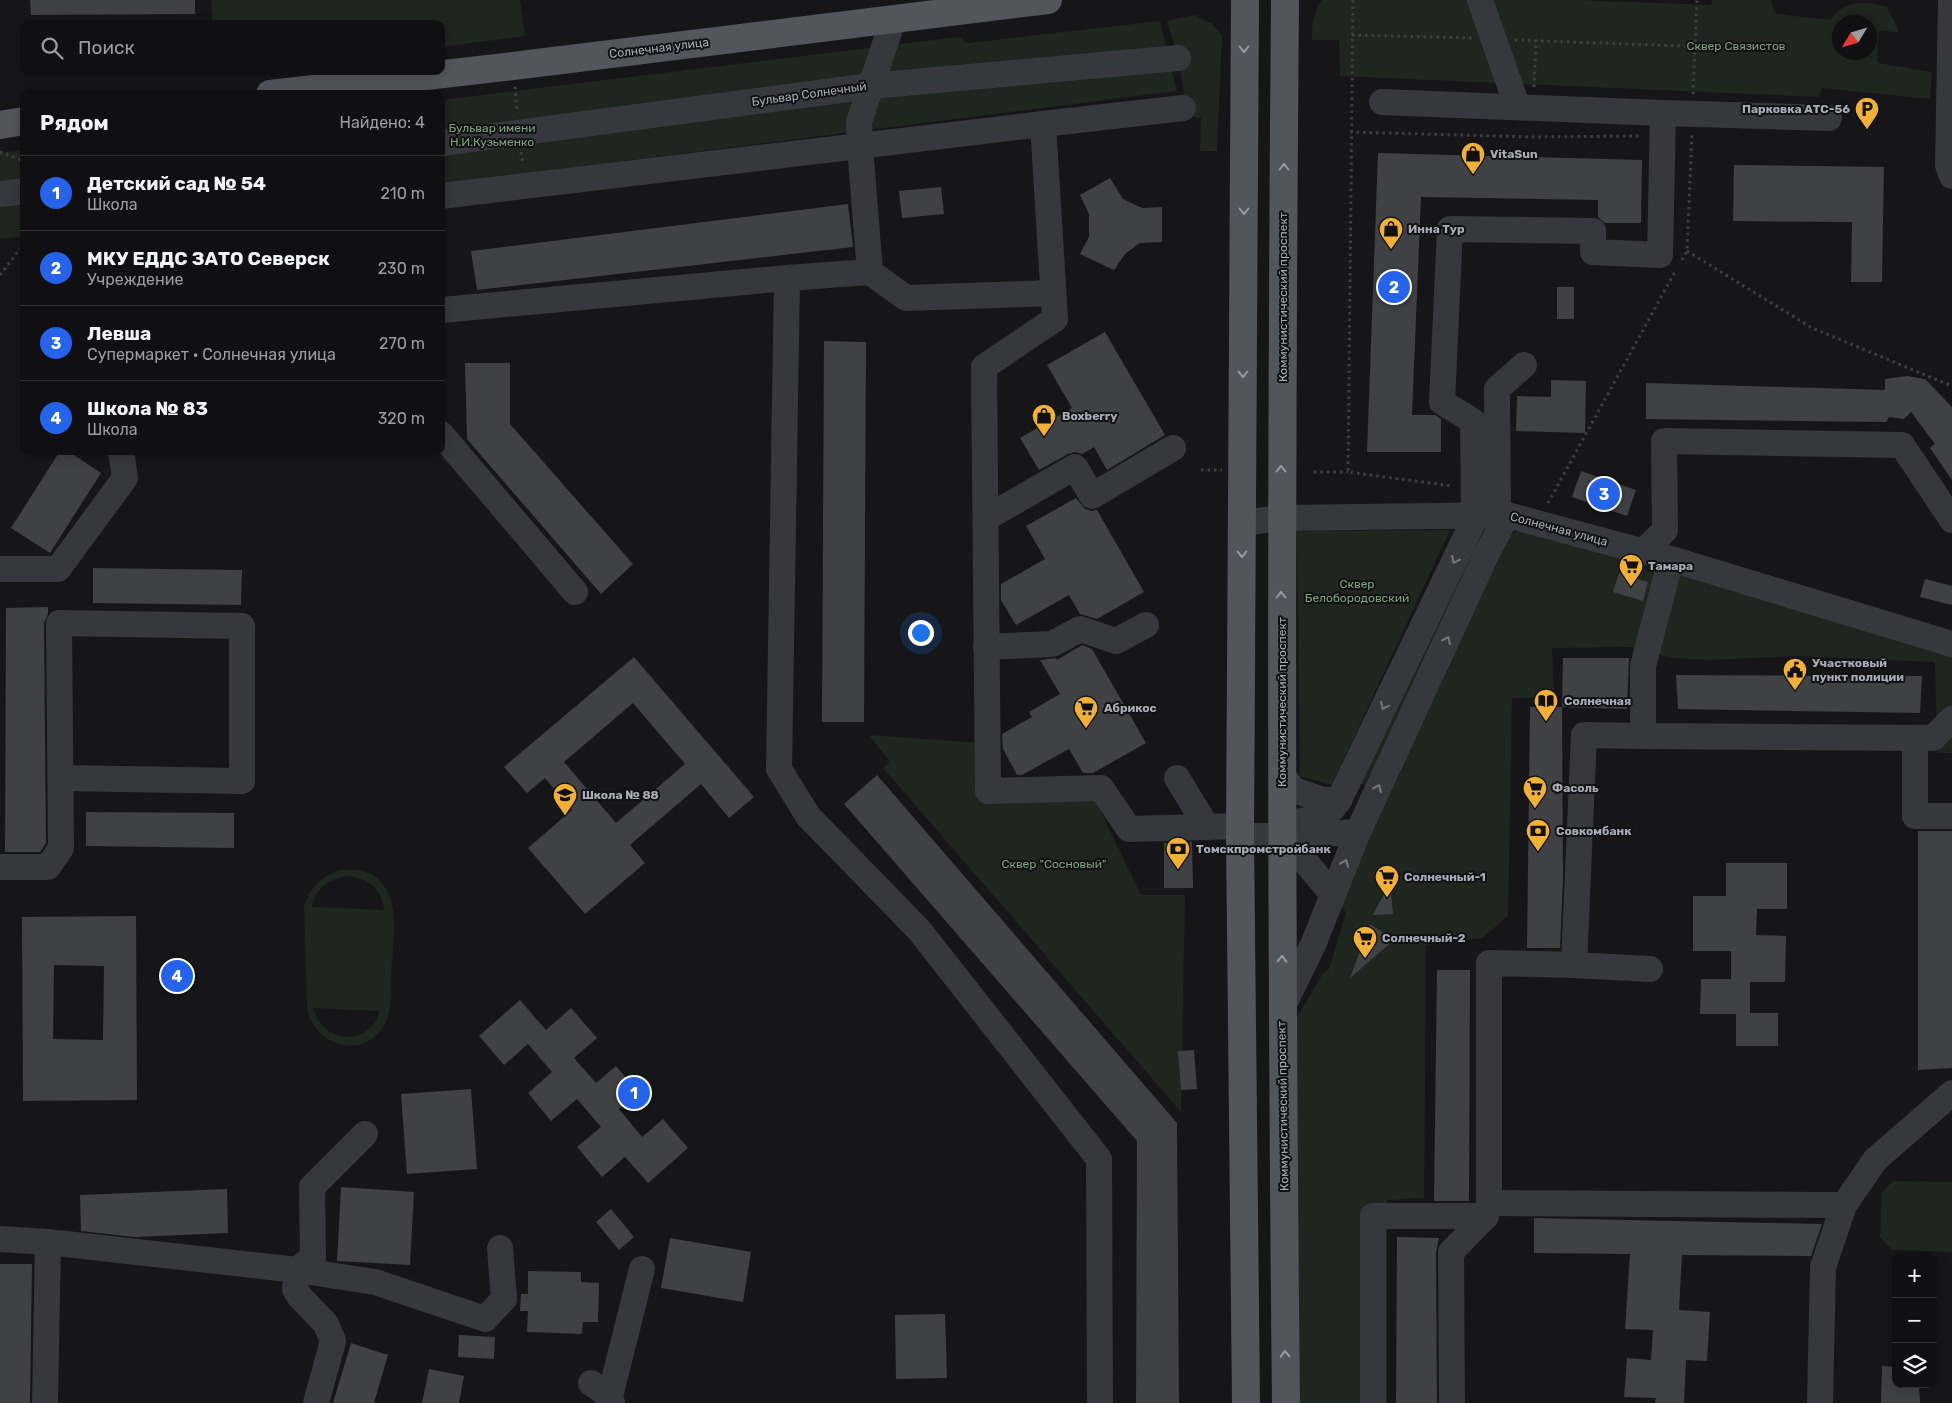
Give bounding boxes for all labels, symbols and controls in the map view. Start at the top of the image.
north arrow [1832,15,1877,60]
search box [20,20,445,75]
icon: search [38,34,66,62]
street label: Солнечная улица [608,35,710,61]
text: Поиск [78,36,135,59]
park label: Сквер Связистов [1686,39,1786,53]
one-way arrow [1239,45,1249,53]
street label: Бульвар Солнечный [751,79,867,109]
parking icon: Парковка АТС-56 [1854,96,1880,130]
place label: Парковка АТС-56 [1742,102,1850,116]
text: Рядом [40,110,109,135]
text: Найдено: 4 [340,113,425,132]
park label: Бульвар имени Н.И.Кузьменко [448,121,536,149]
shop icon: VitaSun [1460,141,1486,175]
place label: VitaSun [1490,147,1538,161]
one-way arrow [1279,162,1289,170]
text: Детский сад № 54 [87,172,266,195]
text: 1 [52,184,60,203]
text: 210 m [380,184,425,203]
text: Школа [87,195,138,214]
one-way arrow [1239,208,1249,215]
street label: Коммунистический проспект [1276,212,1290,382]
shop icon: Инна Тур [1378,216,1404,250]
place label: Инна Тур [1408,222,1465,236]
text: МКУ ЕДДС ЗАТО Северск [87,247,330,270]
text: 2 [51,259,61,278]
text: 230 m [378,259,425,278]
pin: 2 [1378,268,1410,306]
text: Учреждение [87,270,184,289]
text: Левша [87,322,151,345]
text: 3 [51,334,61,353]
text: 270 m [379,334,425,353]
text: Супермаркет · Солнечная улица [87,345,336,364]
one-way arrow [1238,370,1248,378]
text: Школа № 83 [87,397,208,420]
shop icon: Boxberry [1031,403,1057,437]
text: 4 [51,409,61,428]
text: 320 m [378,409,425,428]
place label: Boxberry [1062,409,1117,423]
text: Школа [87,420,138,439]
one-way arrow [1276,465,1287,473]
pin: 3 [1588,475,1620,513]
street label: Солнечная улица [1509,509,1609,549]
one-way arrow [1237,550,1247,558]
supermarket icon: Тамара [1618,553,1644,587]
one-way arrow [1451,555,1461,564]
place label: Тамара [1648,559,1693,573]
park label: Сквер Белобородовский [1305,577,1409,605]
one-way arrow [1276,591,1287,599]
street label: Коммунистический проспект [1275,617,1289,787]
your location [908,620,934,646]
one-way arrow [1441,636,1451,645]
place label: Участковый пункт полиции [1812,656,1904,684]
public building icon: Участковый пункт полиции [1782,657,1808,691]
library icon: Солнечная [1533,688,1559,722]
place label: Солнечная [1564,694,1631,708]
supermarket icon: Абрикос [1073,695,1099,729]
place label: Абрикос [1104,701,1157,715]
one-way arrow [1380,701,1390,710]
supermarket icon: Фасоль [1522,775,1548,809]
place label: Фасоль [1552,781,1599,795]
school or university icon: Школа № 88 [552,782,578,816]
one-way arrow [1372,784,1383,793]
place label: Школа № 88 [582,788,659,802]
bank icon: Совкомбанк [1525,818,1551,852]
place label: Совкомбанк [1556,824,1632,838]
bank icon: Томскпромстройбанк [1165,836,1191,870]
place label: Томскпромстройбанк [1196,842,1331,856]
park label: Сквер "Сосновый" [1001,857,1107,871]
one-way arrow [1340,860,1350,868]
supermarket icon: Солнечный-1 [1374,864,1400,898]
place label: Солнечный-1 [1404,870,1486,884]
supermarket icon: Солнечный-2 [1352,925,1378,959]
place label: Солнечный-2 [1382,931,1466,945]
one-way arrow [1277,955,1287,962]
pin: 4 [161,957,193,995]
street label: Коммунистический проспект [1275,1021,1291,1191]
pin: 1 [618,1074,650,1112]
map controls [1892,1253,1937,1388]
button: + [1892,1253,1937,1298]
button: − [1892,1298,1937,1343]
button: layers [1892,1343,1937,1388]
one-way arrow [1280,1350,1290,1358]

